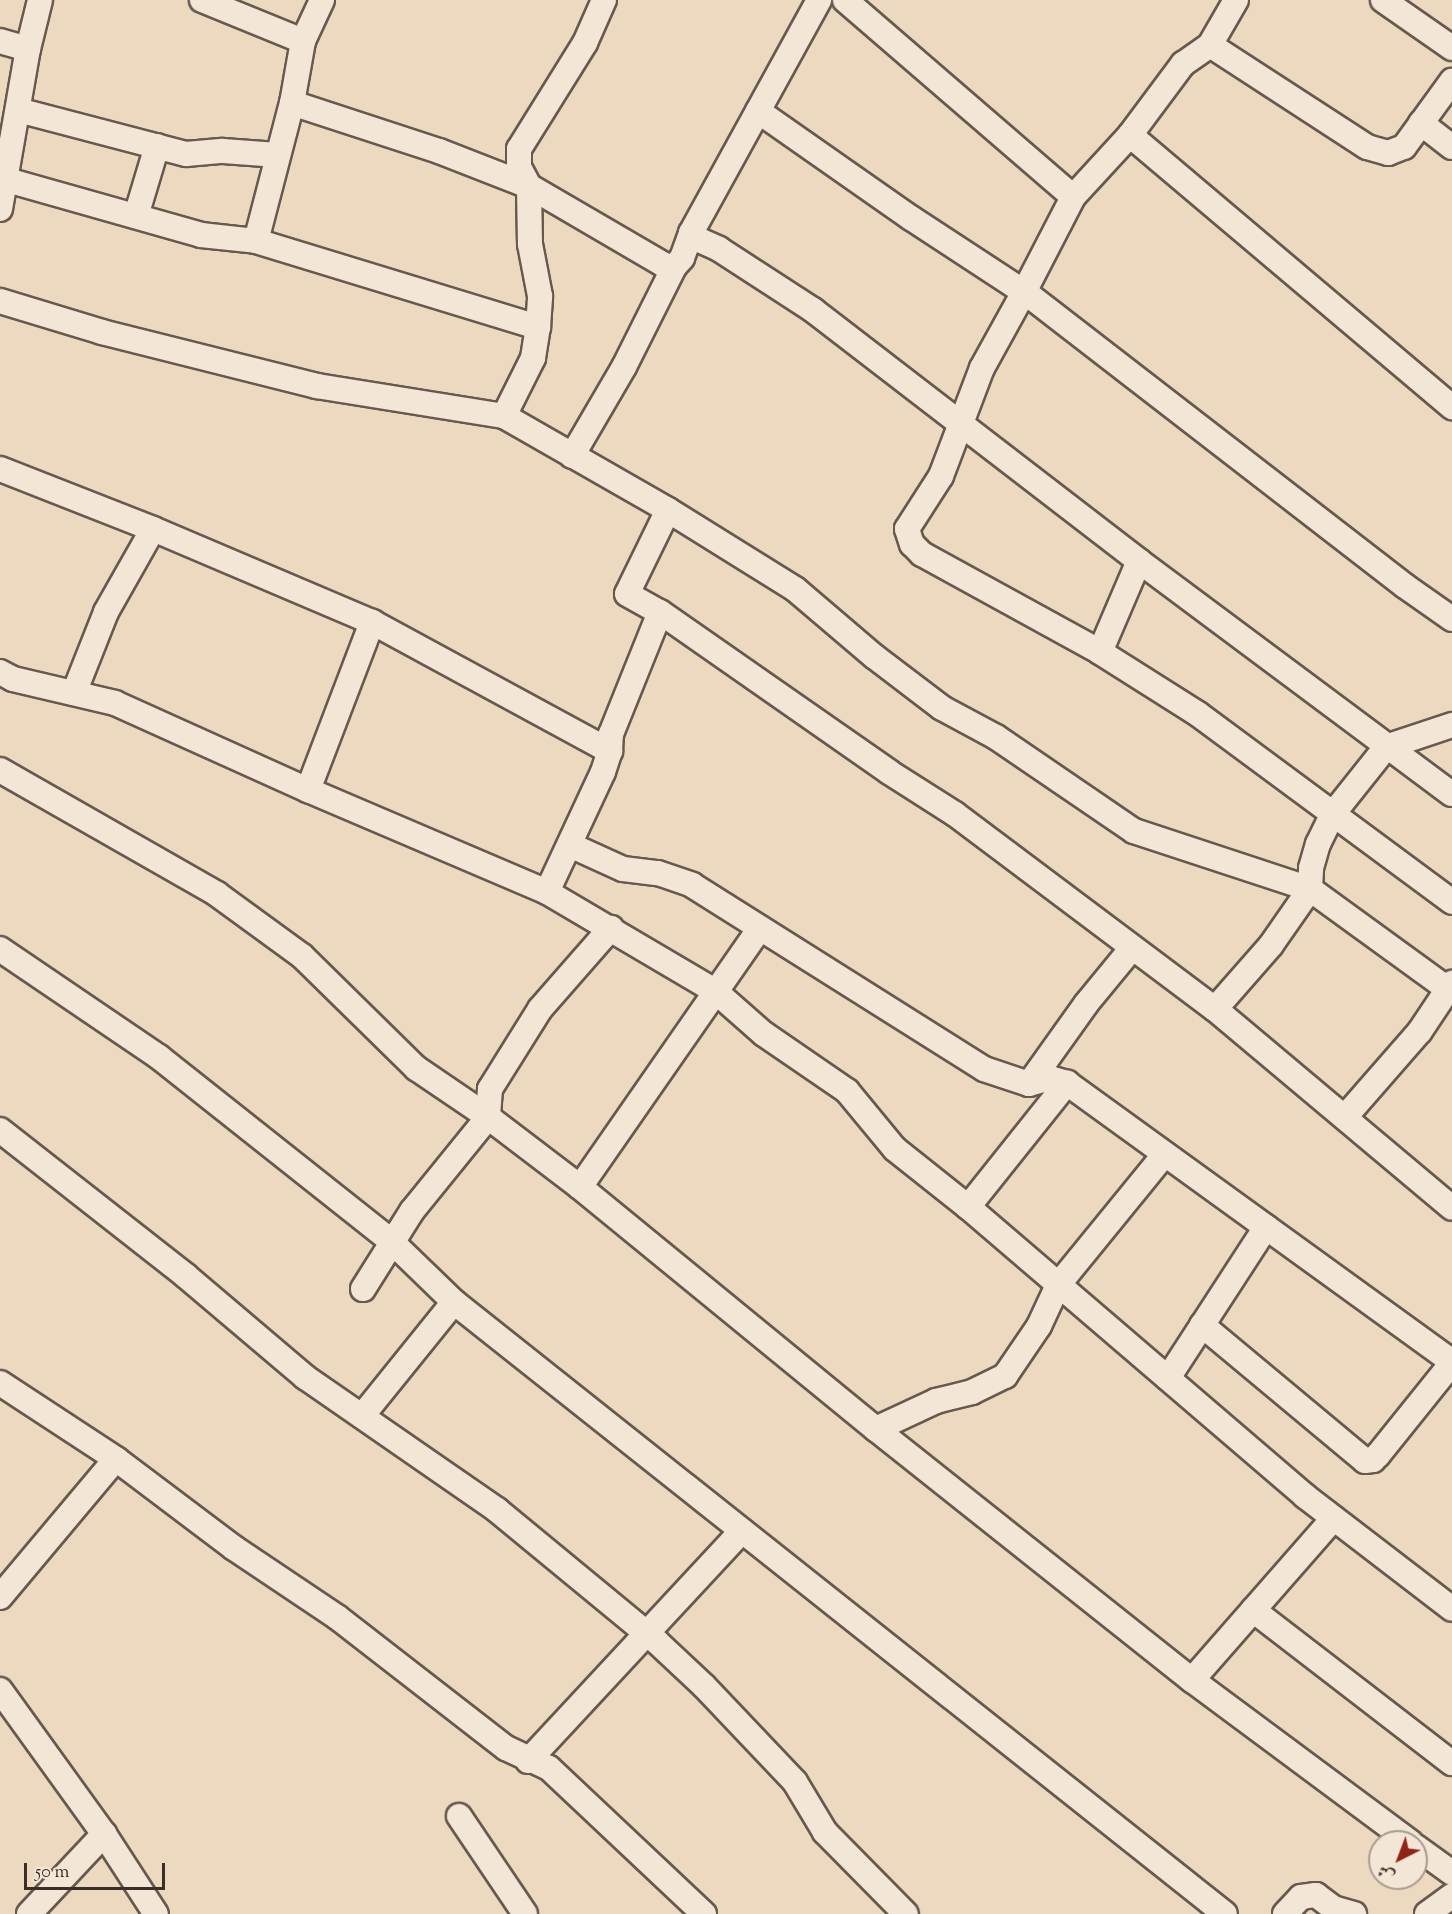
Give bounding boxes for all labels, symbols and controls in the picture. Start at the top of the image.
north arrow [1368,1830,1428,1890]
scale bar [27,1851,168,1889]
text: ش [1373,1858,1401,1886]
text: 50 m [35,1860,69,1886]

